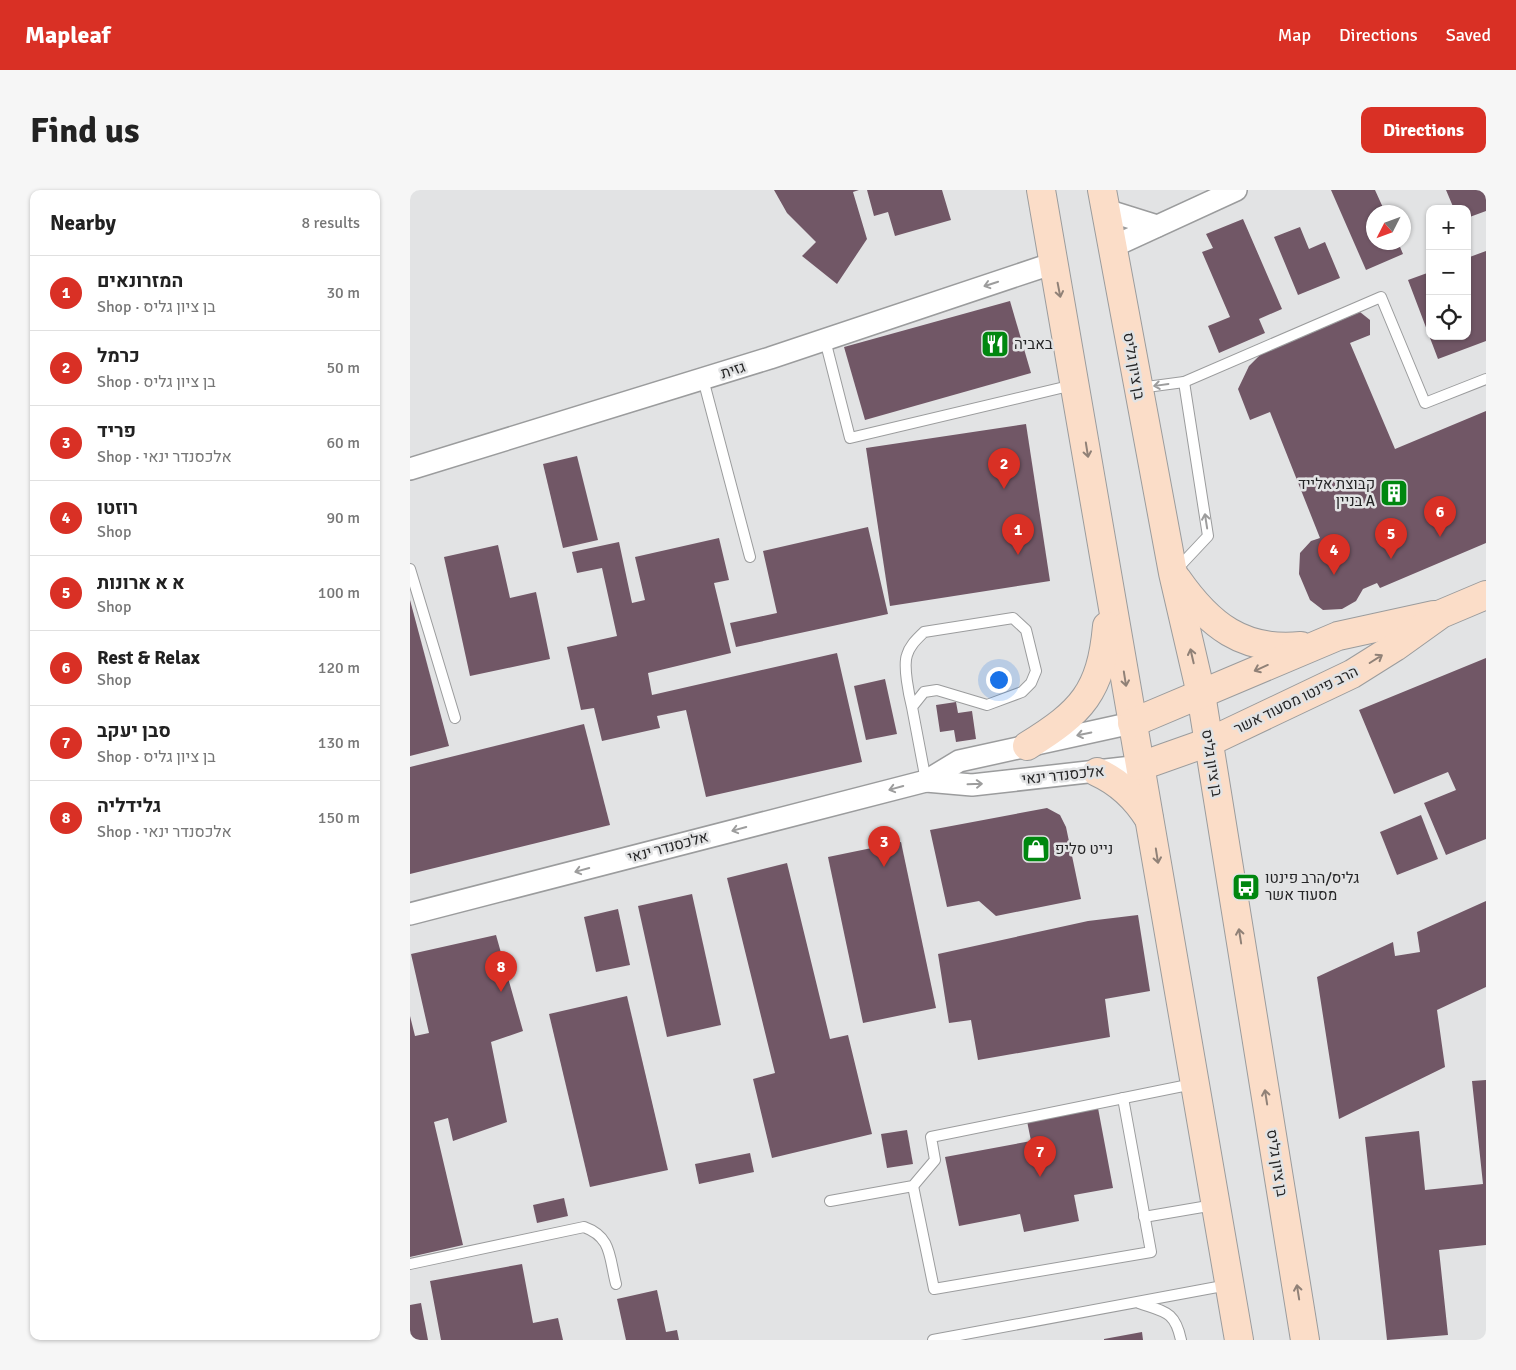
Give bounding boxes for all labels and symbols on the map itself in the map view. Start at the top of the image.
north arrow [1366,205,1411,250]
one-way arrow [983,280,999,290]
one-way arrow [1054,281,1064,297]
restaurant icon: באביה [980,329,1010,359]
street label: בן ציון גליס [1119,331,1149,401]
place label: באביה [1014,335,1053,353]
street label: גזית [718,358,748,382]
one-way arrow [1153,380,1169,390]
one-way arrow [1082,441,1092,457]
pin: 2 [988,448,1020,489]
place label: קבוצת אלייד בניין A [1298,475,1375,510]
building icon: קבוצת אלייד בניין A [1379,478,1409,508]
pin: 6 [1424,496,1456,537]
one-way arrow [1200,513,1210,529]
pin: 1 [1002,514,1034,555]
pin: 5 [1375,518,1407,559]
pin: 4 [1318,534,1350,575]
one-way arrow [1187,648,1196,664]
one-way arrow [1368,654,1382,664]
street label: הרב פינטו מסעוד אשר [1231,662,1361,738]
one-way arrow [1254,663,1269,673]
your location [986,667,1012,693]
one-way arrow [1120,671,1130,687]
street label: בן ציון גליס [1198,728,1226,798]
one-way arrow [1077,729,1093,739]
street label: אלכסנדר ינאי [1021,762,1105,788]
one-way arrow [966,779,982,788]
one-way arrow [889,784,905,793]
one-way arrow [731,825,747,834]
pin: 3 [868,826,900,867]
street label: אלכסנדר ינאי [626,828,710,866]
shop icon: נייט סליפ [1021,834,1051,864]
place label: נייט סליפ [1055,840,1113,858]
one-way arrow [1152,848,1162,864]
one-way arrow [574,866,590,875]
place label: גליס/הרב פינטו מסעוד אשר [1265,869,1360,904]
bus stop icon: גליס/הרב פינטו מסעוד אשר [1231,872,1261,902]
one-way arrow [1235,929,1245,945]
pin: 8 [485,951,517,992]
one-way arrow [1261,1089,1271,1105]
street label: בן ציון גליס [1263,1128,1291,1198]
pin: 7 [1024,1136,1056,1177]
one-way arrow [1292,1284,1302,1300]

